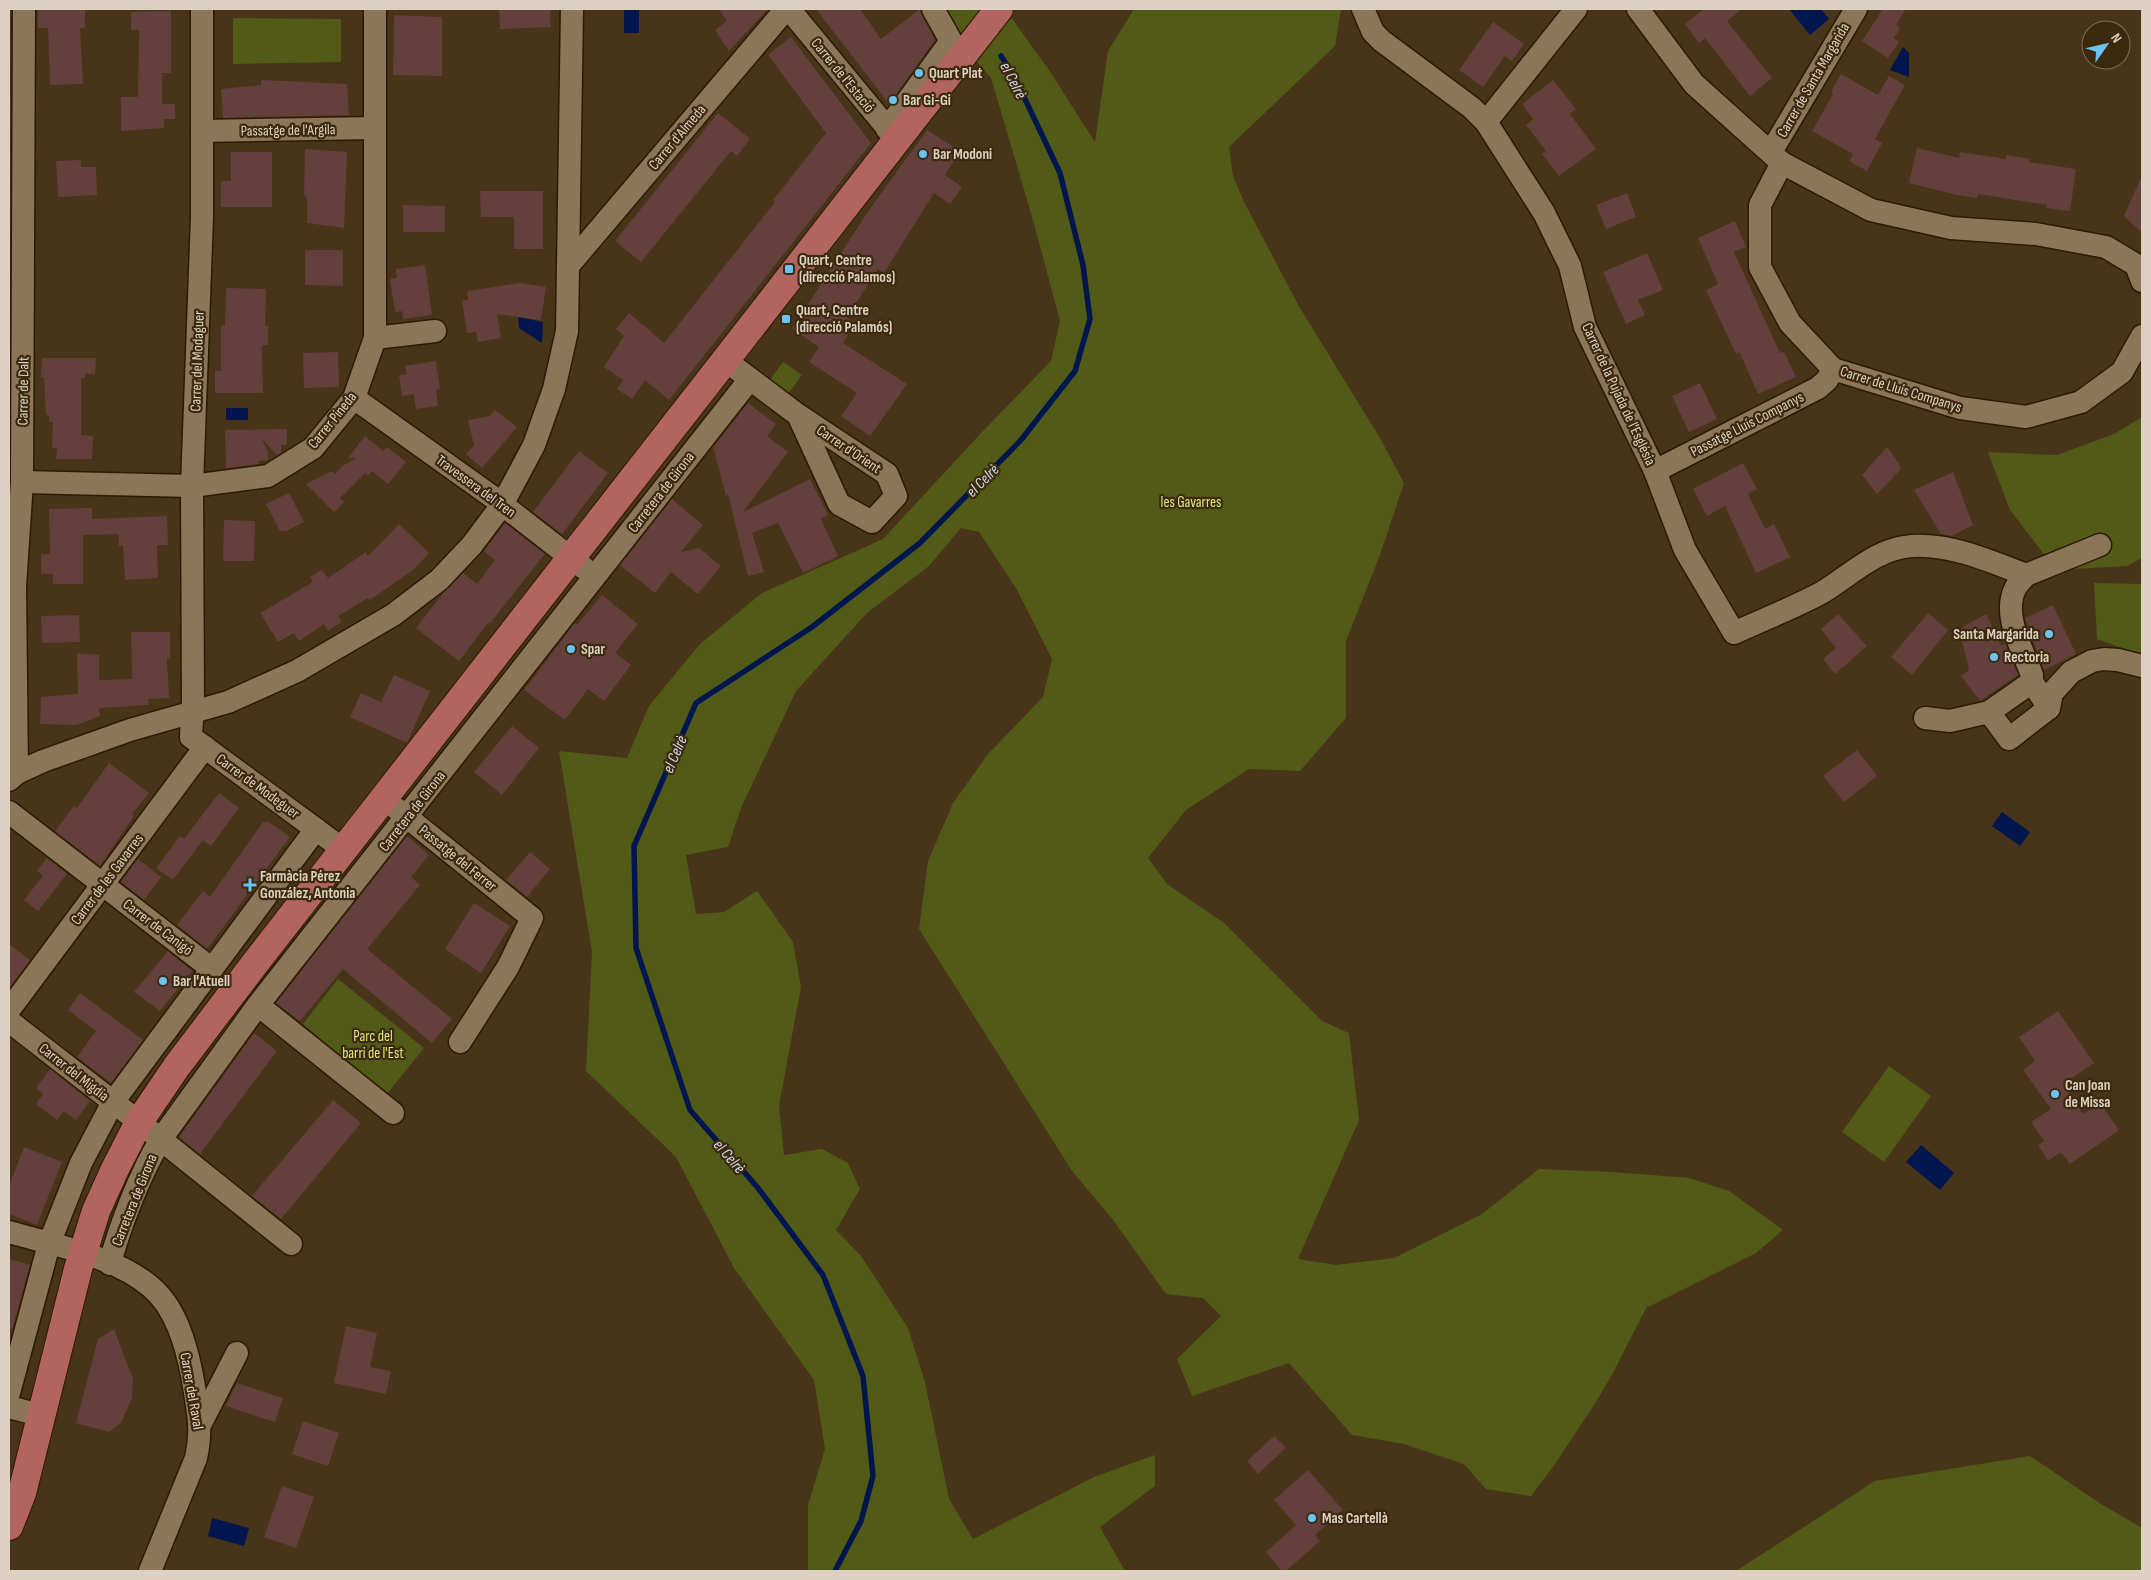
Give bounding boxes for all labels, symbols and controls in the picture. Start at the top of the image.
street label: Carrer de Santa Margarida [1773,19,1854,141]
north arrow [2081,20,2131,70]
text: N [2107,30,2126,46]
street label: Carrer de l'Estació [807,34,878,116]
water label: el Celrè [995,59,1030,102]
place label: Quart Plat [929,64,983,83]
marker: Quart Plat [913,67,925,79]
place label: Bar Gi-Gi [903,91,951,110]
marker: Bar Gi-Gi [887,94,899,106]
street label: Carrer d'Almeda [645,101,710,174]
street label: Passatge de l'Argila [240,120,336,141]
place label: Bar Modoni [933,145,992,164]
marker: Bar Modoni [917,148,929,160]
place label: Quart, Centre (direcció Palamos) [799,251,895,287]
marker: Quart, Centre (direcció Palamos) [783,263,795,275]
place label: Quart, Centre (direcció Palamós) [796,301,892,337]
street label: Carrer del Modaguer [186,309,209,412]
marker: Quart, Centre (direcció Palamós) [780,313,792,325]
street label: Carrer de la Pujada de l'Església [1577,320,1660,469]
street label: Carrer de Dalt [13,356,34,426]
street label: Carrer de Lluís Companys [1838,362,1964,417]
street label: Carrer Pineda [304,388,361,453]
street label: Passatge Lluís Companys [1687,388,1807,461]
street label: Carrer d'Orient [813,421,885,478]
street label: Carretera de Girona [624,448,699,537]
street label: Travessera del Tren [432,451,519,522]
water label: el Celrè [963,461,1004,502]
park label: les Gavarres [1161,493,1221,512]
place label: Santa Margarida [1953,625,2039,644]
marker: Santa Margarida [2043,628,2055,640]
place label: Spar [581,640,605,659]
marker: Spar [565,643,577,655]
place label: Rectoria [2004,648,2049,667]
marker: Rectoria [1988,651,2000,663]
water label: el Celrè [659,733,692,776]
street label: Carrer de Modeguer [212,750,304,823]
street label: Carretera de Girona [375,767,450,856]
street label: Passatge del Ferrer [415,821,501,896]
street label: Carrer de les Gavarres [67,830,148,929]
place label: Farmàcia Pérez González, Antonia [260,867,355,903]
marker: Farmàcia Pérez González, Antonia [244,879,256,891]
street label: Carrer de Canigó [119,895,196,960]
place label: Bar l'Atuell [173,972,230,991]
marker: Bar l'Atuell [157,975,169,987]
park label: Parc del barri de l'Est [342,1027,404,1063]
street label: Carrer del Migdia [35,1039,113,1106]
place label: Can Joan de Missa [2065,1076,2110,1112]
marker: Can Joan de Missa [2049,1088,2061,1100]
water label: el Celrè [709,1136,749,1178]
street label: Carretera de Girona [107,1151,162,1249]
street label: Carrer del Raval [175,1351,208,1431]
place label: Mas Cartellà [1322,1509,1388,1528]
marker: Mas Cartellà [1306,1512,1318,1524]

